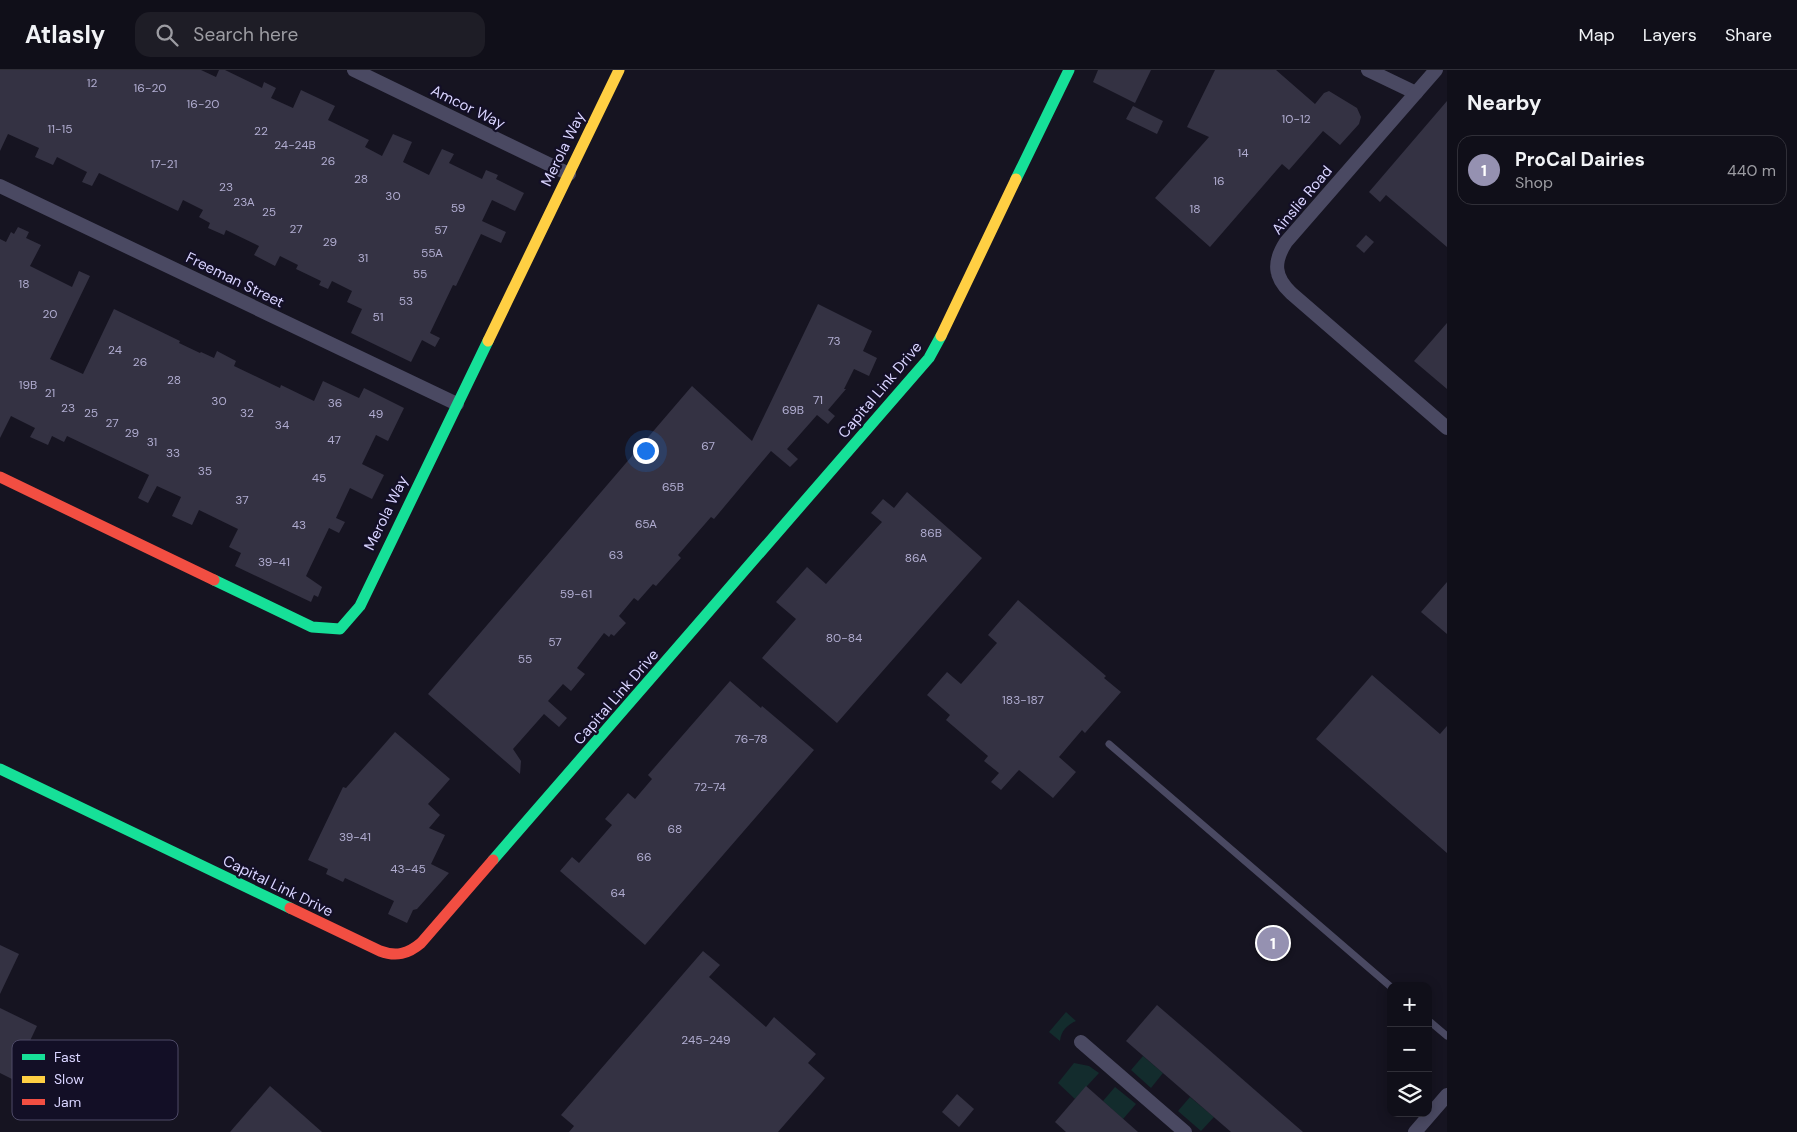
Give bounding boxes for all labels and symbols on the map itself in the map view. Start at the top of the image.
house number: 12 [87,75,97,91]
house number: 16-20 [134,80,166,96]
street label: Amcor Way [427,80,509,134]
house number: 16-20 [187,96,219,112]
street label: Merola Way [536,108,590,190]
house number: 10-12 [1281,111,1311,127]
house number: 11-15 [47,121,73,137]
house number: 22 [254,123,268,139]
house number: 24-24B [274,137,316,153]
house number: 14 [1237,145,1249,161]
house number: 26 [321,153,335,169]
house number: 17-21 [151,156,177,172]
street label: Ainslie Road [1267,161,1337,239]
house number: 28 [354,171,368,187]
house number: 16 [1213,173,1225,189]
house number: 23 [219,179,233,195]
house number: 30 [385,188,401,204]
house number: 23A [233,194,255,210]
house number: 59 [451,200,465,216]
house number: 18 [1189,201,1201,217]
house number: 25 [262,204,276,220]
house number: 27 [289,221,303,237]
house number: 57 [434,222,448,238]
house number: 29 [323,234,337,250]
house number: 55A [421,245,443,261]
street label: Freeman Street [183,248,288,312]
house number: 31 [358,250,368,266]
house number: 55 [413,266,427,282]
house number: 18 [18,276,30,292]
house number: 53 [399,293,413,309]
house number: 20 [42,306,58,322]
house number: 51 [372,309,384,325]
house number: 73 [827,333,841,349]
street label: Capital Link Drive [834,337,926,443]
house number: 24 [108,342,122,358]
house number: 26 [133,354,147,370]
house number: 28 [167,372,181,388]
house number: 19B [19,377,37,393]
house number: 21 [45,385,55,401]
house number: 71 [813,392,823,408]
house number: 30 [211,393,227,409]
house number: 36 [328,395,342,411]
house number: 23 [61,400,75,416]
house number: 69B [782,402,804,418]
house number: 25 [84,405,98,421]
house number: 32 [240,405,254,421]
house number: 49 [369,406,383,422]
house number: 27 [105,415,119,431]
house number: 34 [275,417,289,433]
house number: 29 [125,425,139,441]
house number: 47 [327,432,341,448]
house number: 31 [147,434,157,450]
your location [633,438,659,464]
house number: 67 [701,438,715,454]
house number: 33 [166,445,180,461]
house number: 35 [198,463,212,479]
house number: 45 [312,470,326,486]
street label: Merola Way [359,472,413,554]
house number: 65B [662,479,684,495]
house number: 37 [235,492,249,508]
house number: 65A [635,516,657,532]
house number: 43 [292,517,306,533]
house number: 86B [920,525,942,541]
house number: 63 [609,547,623,563]
house number: 86A [905,550,927,566]
house number: 39-41 [258,554,290,570]
house number: 59-61 [560,586,592,602]
house number: 80-84 [826,630,862,646]
house number: 57 [548,634,562,650]
street label: Capital Link Drive [569,645,663,749]
house number: 55 [518,651,532,667]
house number: 183-187 [1002,692,1044,708]
house number: 76-78 [735,731,767,747]
house number: 72-74 [694,779,726,795]
house number: 68 [668,821,682,837]
house number: 39-41 [339,829,371,845]
house number: 66 [636,849,652,865]
street label: Capital Link Drive [219,851,337,921]
house number: 43-45 [390,861,426,877]
house number: 64 [611,885,625,901]
pin: 1 [1257,924,1289,962]
house number: 245-249 [681,1032,731,1048]
legend [12,1040,178,1120]
text: Fast [54,1048,81,1066]
text: Slow [54,1070,84,1088]
text: Jam [54,1093,81,1111]

